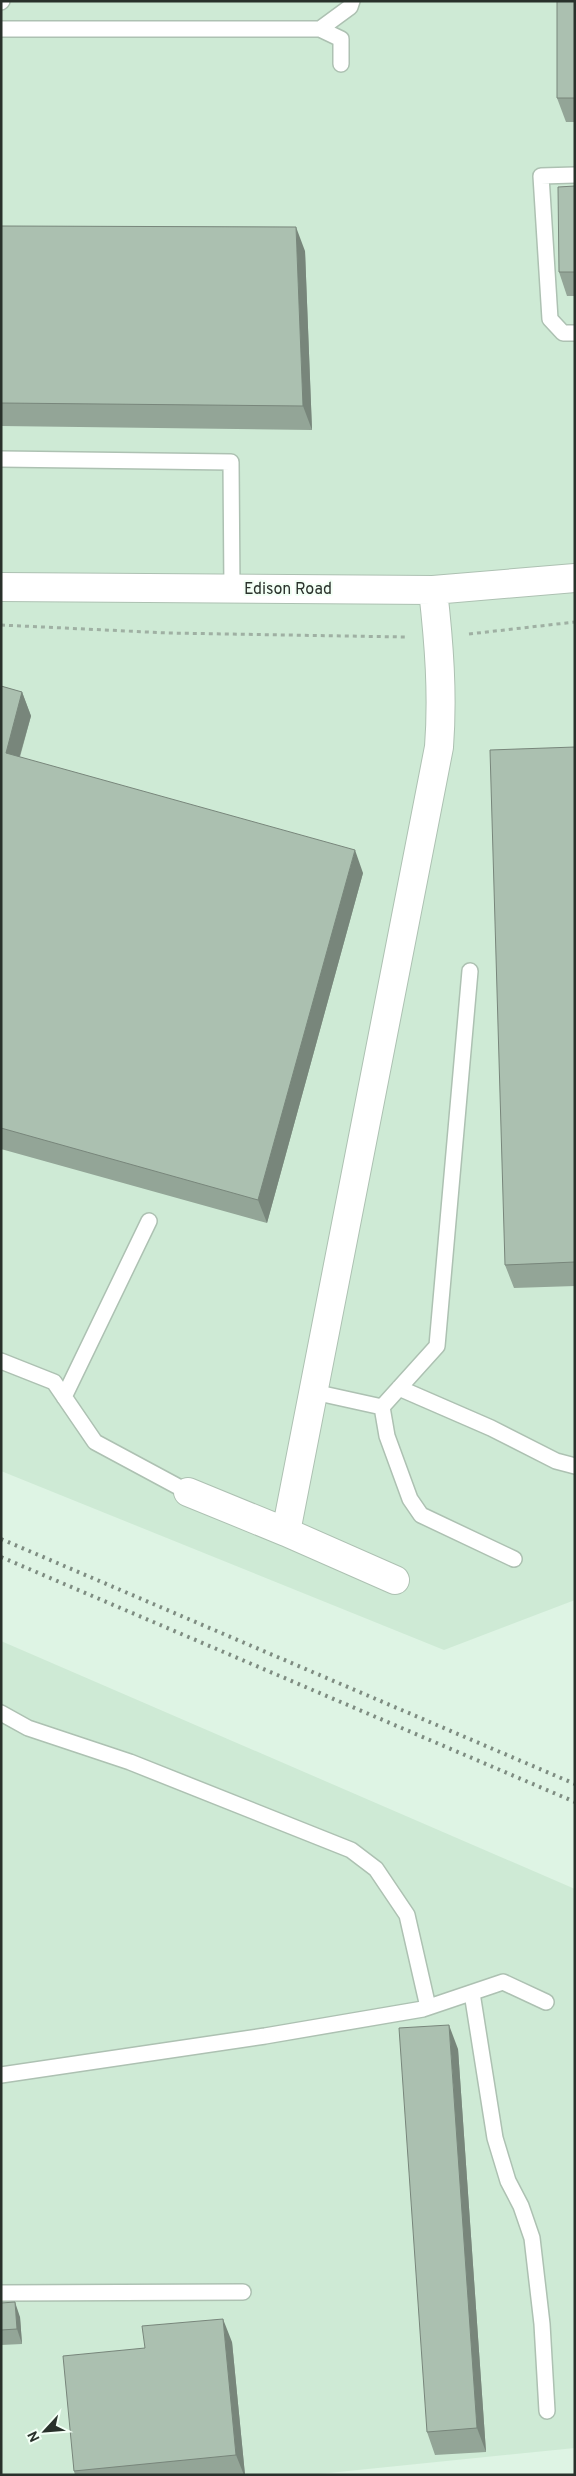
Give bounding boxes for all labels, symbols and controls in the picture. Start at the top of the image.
street label: Edison Road [244,580,332,600]
north arrow [20,2406,70,2456]
text: N [25,2428,45,2444]

